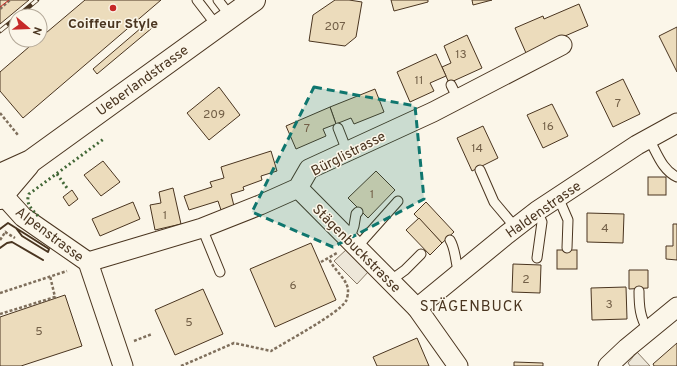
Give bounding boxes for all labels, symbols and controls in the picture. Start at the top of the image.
marker: Coiffeur Style [108,3,118,13]
north arrow [8,8,48,48]
place label: Coiffeur Style [68,16,158,33]
house number: 207 [325,19,345,35]
text: N [29,25,44,37]
street label: Ueberlandstrasse [94,42,192,120]
house number: 13 [455,47,467,63]
house number: 11 [415,73,423,89]
house number: 7 [615,96,621,112]
house number: 209 [203,107,225,123]
house number: 16 [542,119,554,135]
house number: 7 [304,121,310,137]
street label: Bürglistrasse [309,128,389,180]
house number: 14 [471,141,483,157]
street label: Haldenstrasse [503,178,585,242]
house number: 1 [370,187,374,203]
street label: Stägenbuckstrasse [308,201,404,297]
street label: Alpenstrasse [12,204,87,266]
house number: 1 [163,208,167,224]
house number: 4 [601,221,609,237]
house number: 2 [522,272,530,288]
house number: 6 [289,278,297,294]
district label: STÄGENBUCK [420,297,524,317]
house number: 3 [605,297,613,313]
house number: 5 [185,315,193,331]
house number: 5 [35,324,43,340]

